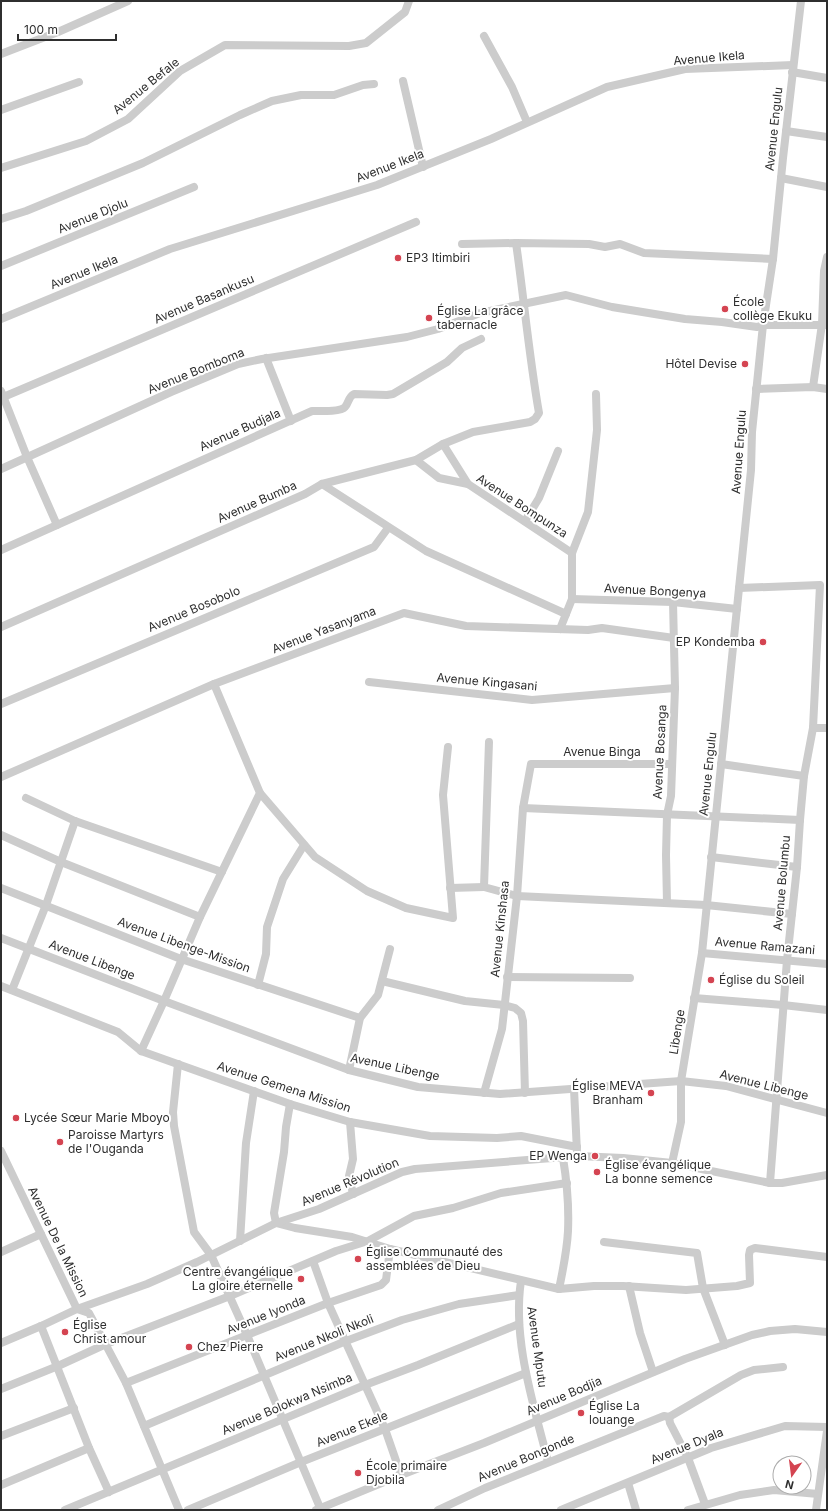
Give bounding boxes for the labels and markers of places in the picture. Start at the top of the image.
place label: EP3 Itimbiri [406,250,470,265]
marker: EP3 Itimbiri [393,253,403,263]
place label: École collège Ekuku [733,294,812,323]
place label: Église La grâce tabernacle [437,303,523,332]
marker: École collège Ekuku [720,304,730,314]
marker: Église La grâce tabernacle [424,313,434,323]
place label: Hôtel Devise [665,356,737,371]
marker: Hôtel Devise [740,359,750,369]
place label: EP Kondemba [676,634,755,649]
marker: EP Kondemba [758,637,768,647]
place label: Église du Soleil [719,972,805,987]
marker: Église du Soleil [706,975,716,985]
place label: Église MEVA Branham [572,1078,643,1107]
marker: Église MEVA Branham [646,1088,656,1098]
place label: Lycée Sœur Marie Mboyo [24,1110,170,1125]
marker: Lycée Sœur Marie Mboyo [11,1113,21,1123]
place label: Paroisse Martyrs de l'Ouganda [68,1127,164,1156]
marker: Paroisse Martyrs de l'Ouganda [55,1137,65,1147]
place label: EP Wenga [529,1148,587,1163]
marker: EP Wenga [590,1151,600,1161]
place label: Église évangélique La bonne semence [605,1157,713,1186]
marker: Église évangélique La bonne semence [592,1167,602,1177]
place label: Église Communauté des assemblées de Dieu [366,1244,503,1273]
marker: Église Communauté des assemblées de Dieu [353,1254,363,1264]
place label: Centre évangélique La gloire éternelle [183,1264,293,1293]
marker: Centre évangélique La gloire éternelle [296,1274,306,1284]
place label: Église Christ amour [73,1317,147,1346]
marker: Église Christ amour [60,1327,70,1337]
place label: Chez Pierre [197,1339,263,1354]
marker: Chez Pierre [184,1342,194,1352]
place label: Église La louange [589,1398,640,1427]
marker: Église La louange [576,1408,586,1418]
place label: École primaire Djobila [366,1458,447,1487]
marker: École primaire Djobila [353,1468,363,1478]

